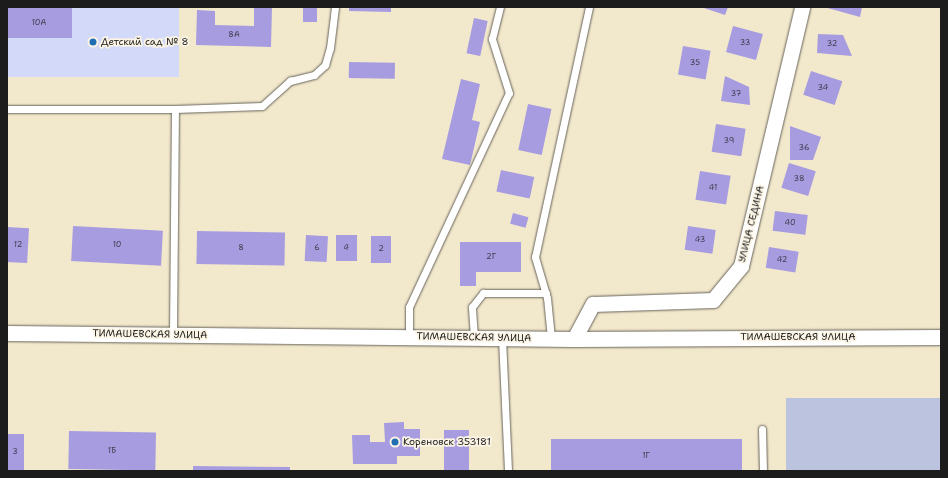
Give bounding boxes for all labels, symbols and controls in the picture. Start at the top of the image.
house number: 10А [32,18,46,28]
house number: 8А [228,30,240,40]
place label: Детский сад № 8 [101,36,189,48]
marker: Детский сад № 8 [88,37,98,47]
house number: 33 [740,38,750,48]
house number: 32 [827,39,837,49]
house number: 35 [690,58,700,68]
house number: 34 [818,83,828,93]
house number: 37 [731,89,741,99]
house number: 39 [724,136,734,146]
house number: 36 [799,143,809,153]
house number: 38 [794,174,804,184]
house number: 41 [709,183,717,193]
street label: УЛИЦА СЕДИНА [736,184,766,264]
house number: 40 [784,218,796,228]
house number: 43 [695,235,705,245]
house number: 12 [14,240,22,250]
house number: 10 [113,240,121,250]
house number: 8 [238,243,244,253]
house number: 6 [314,243,320,253]
house number: 4 [343,243,349,253]
house number: 2 [378,244,384,254]
house number: 2Г [486,252,496,262]
house number: 42 [777,255,787,265]
street label: ТИМАШЕВСКАЯ УЛИЦА [92,327,208,341]
street label: ТИМАШЕВСКАЯ УЛИЦА [416,330,532,344]
street label: ТИМАШЕВСКАЯ УЛИЦА [741,331,855,343]
place label: Кореновск 353181 [403,436,491,448]
marker: Кореновск 353181 [390,437,400,447]
house number: 1Б [108,446,116,456]
house number: 3 [12,447,18,457]
house number: 1Г [642,451,650,461]

